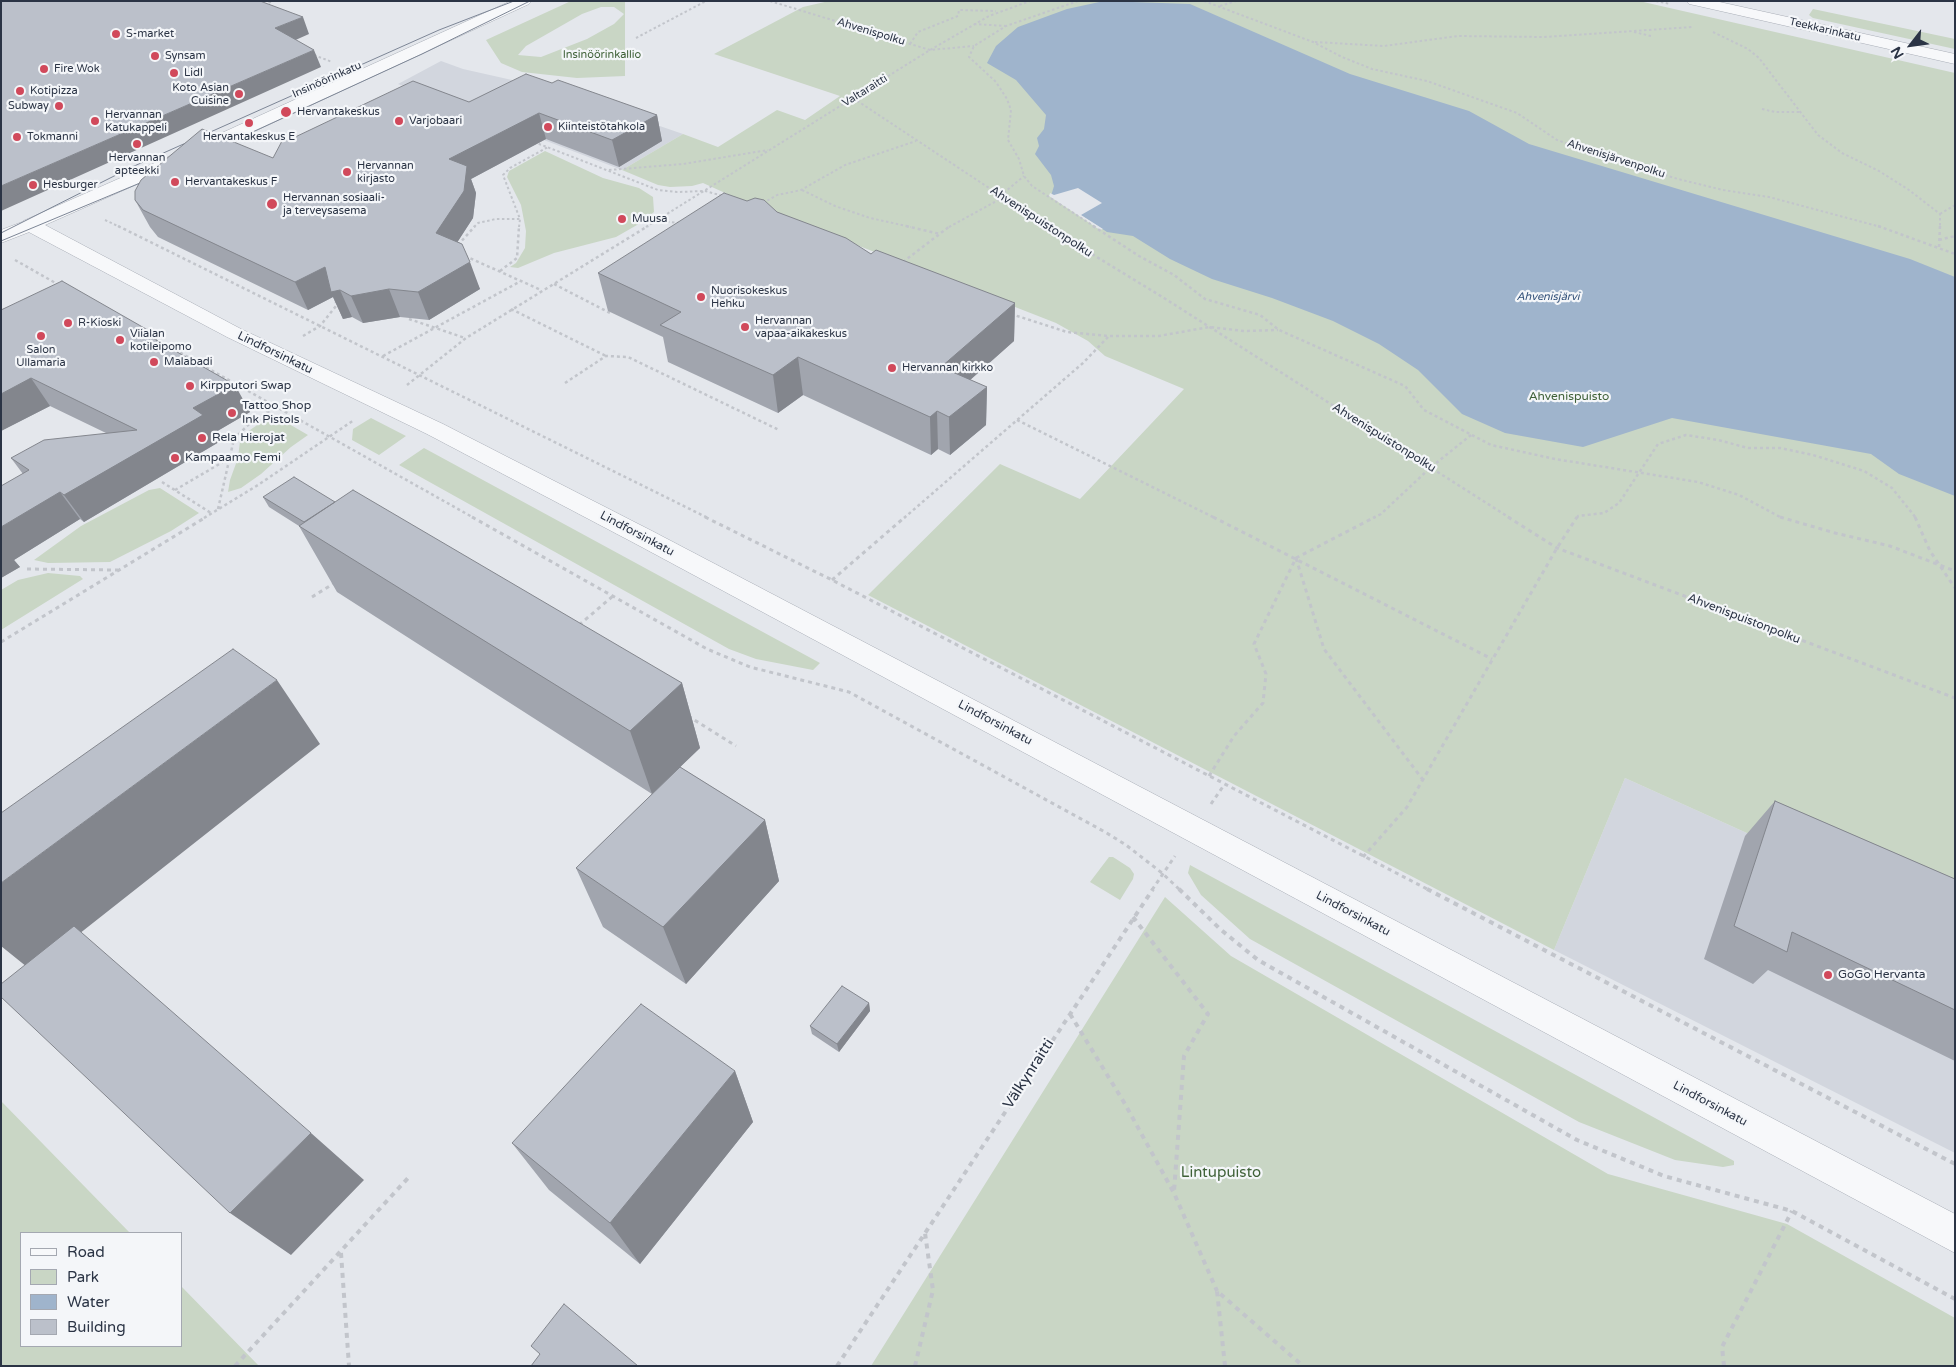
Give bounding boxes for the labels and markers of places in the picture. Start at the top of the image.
place label: S-market [126,27,174,41]
marker: S-market [110,28,122,40]
place label: Synsam [165,49,206,63]
marker: Synsam [149,50,161,62]
place label: Fire Wok [54,62,100,76]
marker: Fire Wok [38,63,50,75]
place label: Lidl [184,66,203,80]
marker: Lidl [168,67,180,79]
place label: Koto Asian Cuisine [172,81,229,107]
place label: Kotipizza [30,84,78,98]
marker: Kotipizza [14,85,26,97]
marker: Koto Asian Cuisine [233,88,245,100]
place label: Subway [8,99,49,113]
marker: Subway [53,100,65,112]
marker: Hervantakeskus [279,105,293,119]
place label: Hervantakeskus [297,105,380,119]
place label: Hervannan Katukappeli [105,108,167,134]
place label: Varjobaari [409,114,462,128]
marker: Hervannan Katukappeli [89,115,101,127]
marker: Varjobaari [393,115,405,127]
marker: Hervantakeskus E [243,117,255,129]
place label: Kiinteistötahkola [558,120,645,134]
marker: Kiinteistötahkola [542,121,554,133]
place label: Tokmanni [27,130,78,144]
place label: Hervantakeskus E [203,130,295,144]
marker: Tokmanni [11,131,23,143]
marker: Hervannan apteekki [131,138,143,150]
place label: Hervannan apteekki [109,151,165,177]
place label: Hervannan kirjasto [357,159,414,185]
marker: Hervannan kirjasto [341,166,353,178]
place label: Hervantakeskus F [185,175,277,189]
marker: Hervantakeskus F [169,176,181,188]
place label: Hesburger [43,178,98,192]
marker: Hesburger [27,179,39,191]
place label: Hervannan sosiaali- ja terveysasema [283,191,385,217]
marker: Hervannan sosiaali- ja terveysasema [265,197,279,211]
place label: Muusa [632,212,667,226]
marker: Muusa [616,213,628,225]
place label: Nuorisokeskus Hehku [711,284,787,310]
marker: Nuorisokeskus Hehku [695,291,707,303]
place label: Hervannan vapaa-aikakeskus [755,314,847,340]
place label: R-Kioski [78,316,121,330]
marker: R-Kioski [62,317,74,329]
marker: Hervannan vapaa-aikakeskus [739,321,751,333]
place label: Viialan kotileipomo [130,327,192,353]
marker: Salon Ullamaria [35,330,47,342]
marker: Viialan kotileipomo [114,334,126,346]
place label: Salon Ullamaria [16,343,66,369]
place label: Malabadi [164,355,213,369]
marker: Malabadi [148,356,160,368]
place label: Hervannan kirkko [902,361,993,375]
marker: Hervannan kirkko [886,362,898,374]
place label: Kirpputori Swap [200,379,291,393]
marker: Kirpputori Swap [184,380,196,392]
place label: Tattoo Shop Ink Pistols [242,399,311,427]
marker: Tattoo Shop Ink Pistols [226,407,238,419]
place label: Rela Hierojat [212,431,285,445]
marker: Rela Hierojat [196,432,208,444]
place label: Kampaamo Femi [185,451,281,465]
marker: Kampaamo Femi [169,452,181,464]
place label: GoGo Hervanta [1838,968,1926,982]
marker: GoGo Hervanta [1822,969,1834,981]

